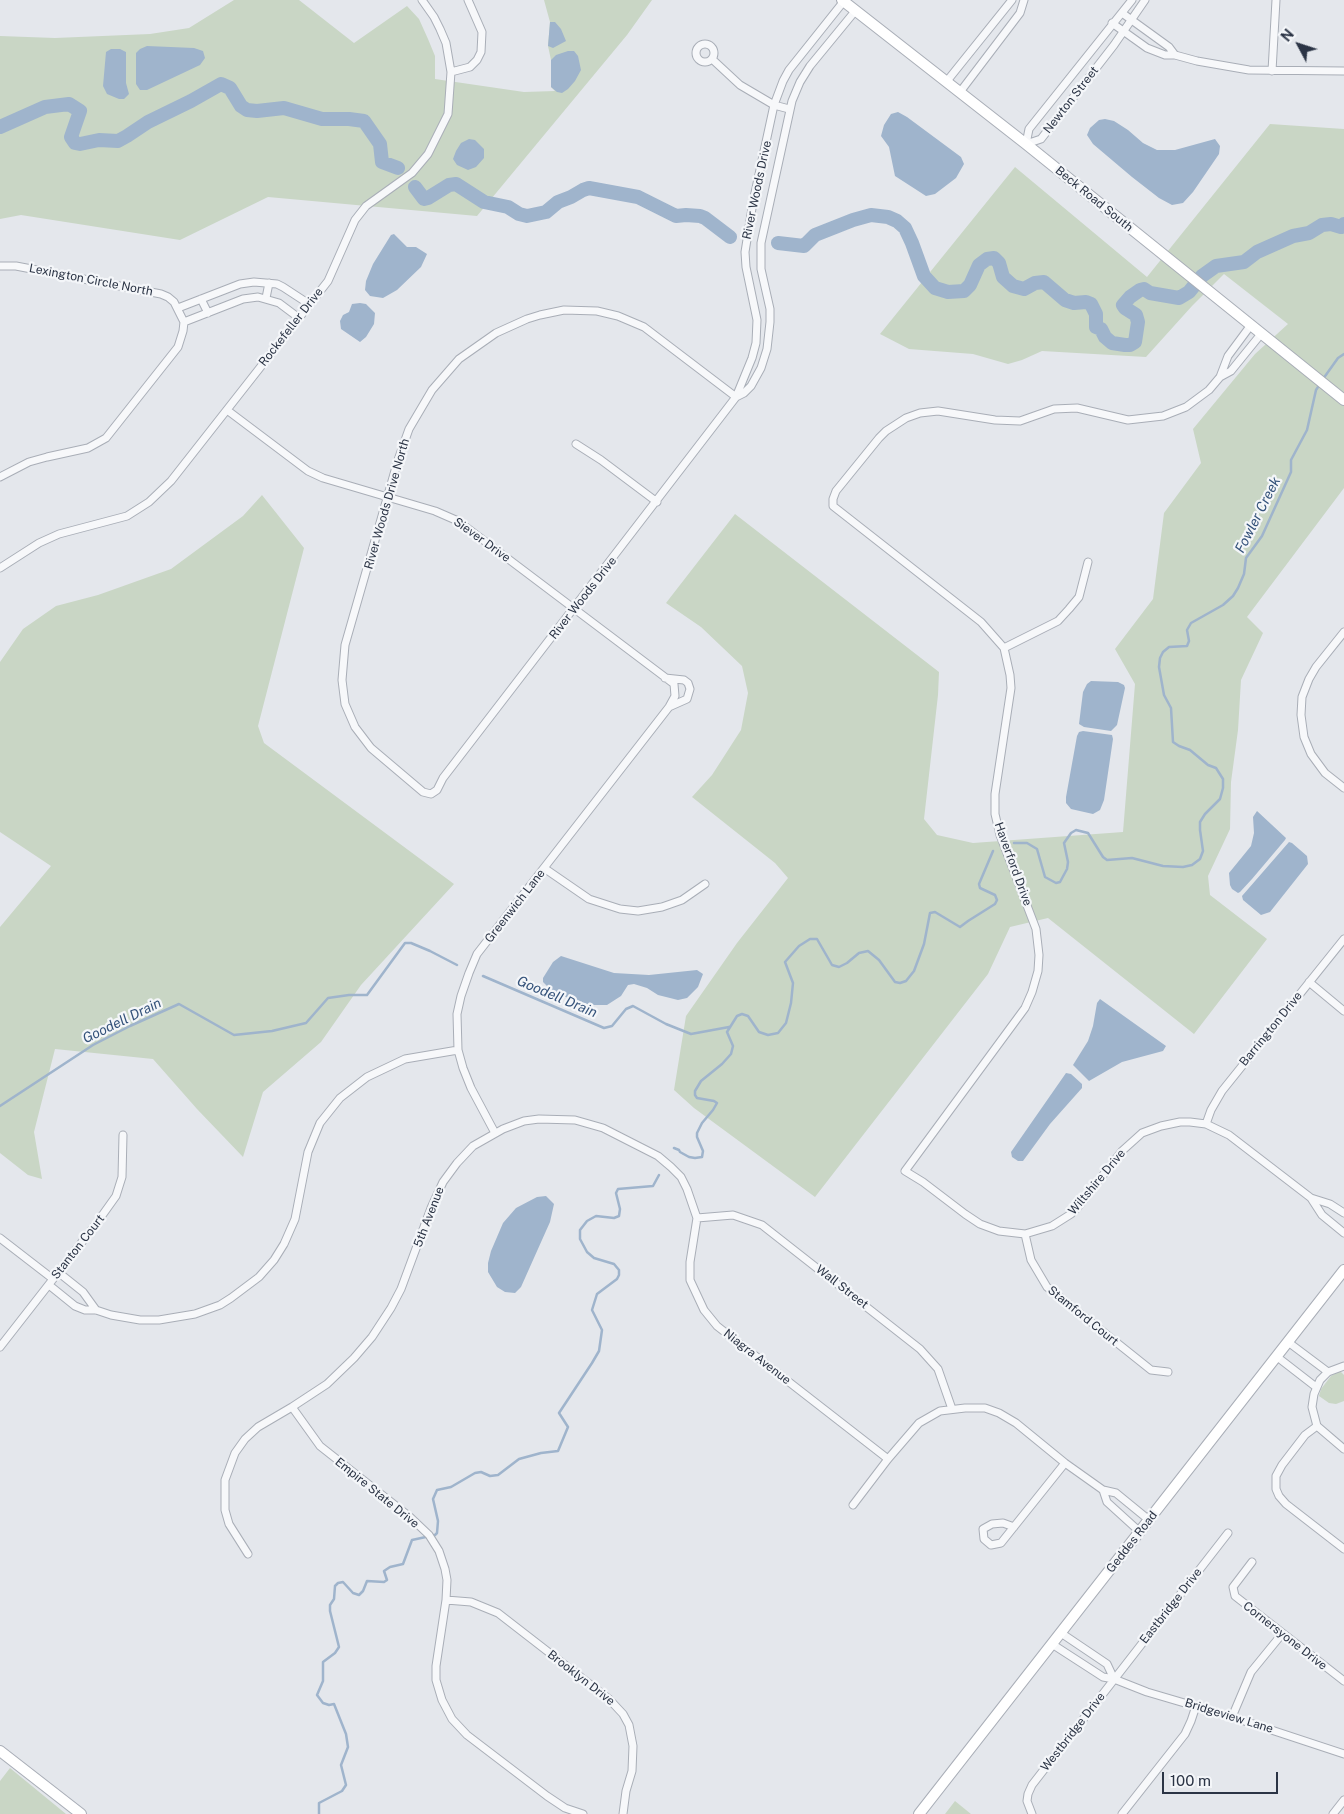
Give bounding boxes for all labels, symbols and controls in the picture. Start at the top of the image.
north arrow [1274,20,1324,70]
text: N [1278,26,1297,45]
street label: Newton Street [1040,64,1102,136]
street label: River Woods Drive [739,139,775,241]
street label: Beck Road South [1052,163,1136,235]
street label: Lexington Circle North [28,261,154,299]
street label: Rockefeller Drive [256,285,326,369]
street label: River Woods Drive North [361,437,413,571]
water label: Fowler Creek [1232,474,1284,556]
street label: Siever Drive [451,515,513,565]
street label: River Woods Drive [546,554,620,642]
street label: Haverford Drive [991,820,1035,908]
street label: Greenwich Lane [482,866,548,946]
water label: Goodell Drain [514,973,600,1021]
street label: Barrington Drive [1237,989,1305,1069]
water label: Goodell Drain [80,995,164,1047]
street label: Wiltshire Drive [1065,1146,1129,1218]
street label: 5th Avenue [411,1185,447,1249]
street label: Stanton Court [48,1212,108,1282]
street label: Wall Street [813,1262,871,1312]
street label: Stamford Court [1045,1283,1121,1349]
street label: Niagra Avenue [721,1326,793,1388]
street label: Empire State Drive [332,1455,422,1531]
street label: Geddes Road [1104,1508,1160,1576]
street label: Eastbridge Drive [1137,1565,1205,1647]
street label: Cornersyone Drive [1240,1599,1330,1673]
street label: Brooklyn Drive [545,1647,617,1709]
street label: Westbridge Drive [1038,1690,1108,1774]
street label: Bridgeview Lane [1183,1696,1275,1736]
scale bar [1164,1762,1280,1794]
text: 100 m [1170,1772,1211,1789]

